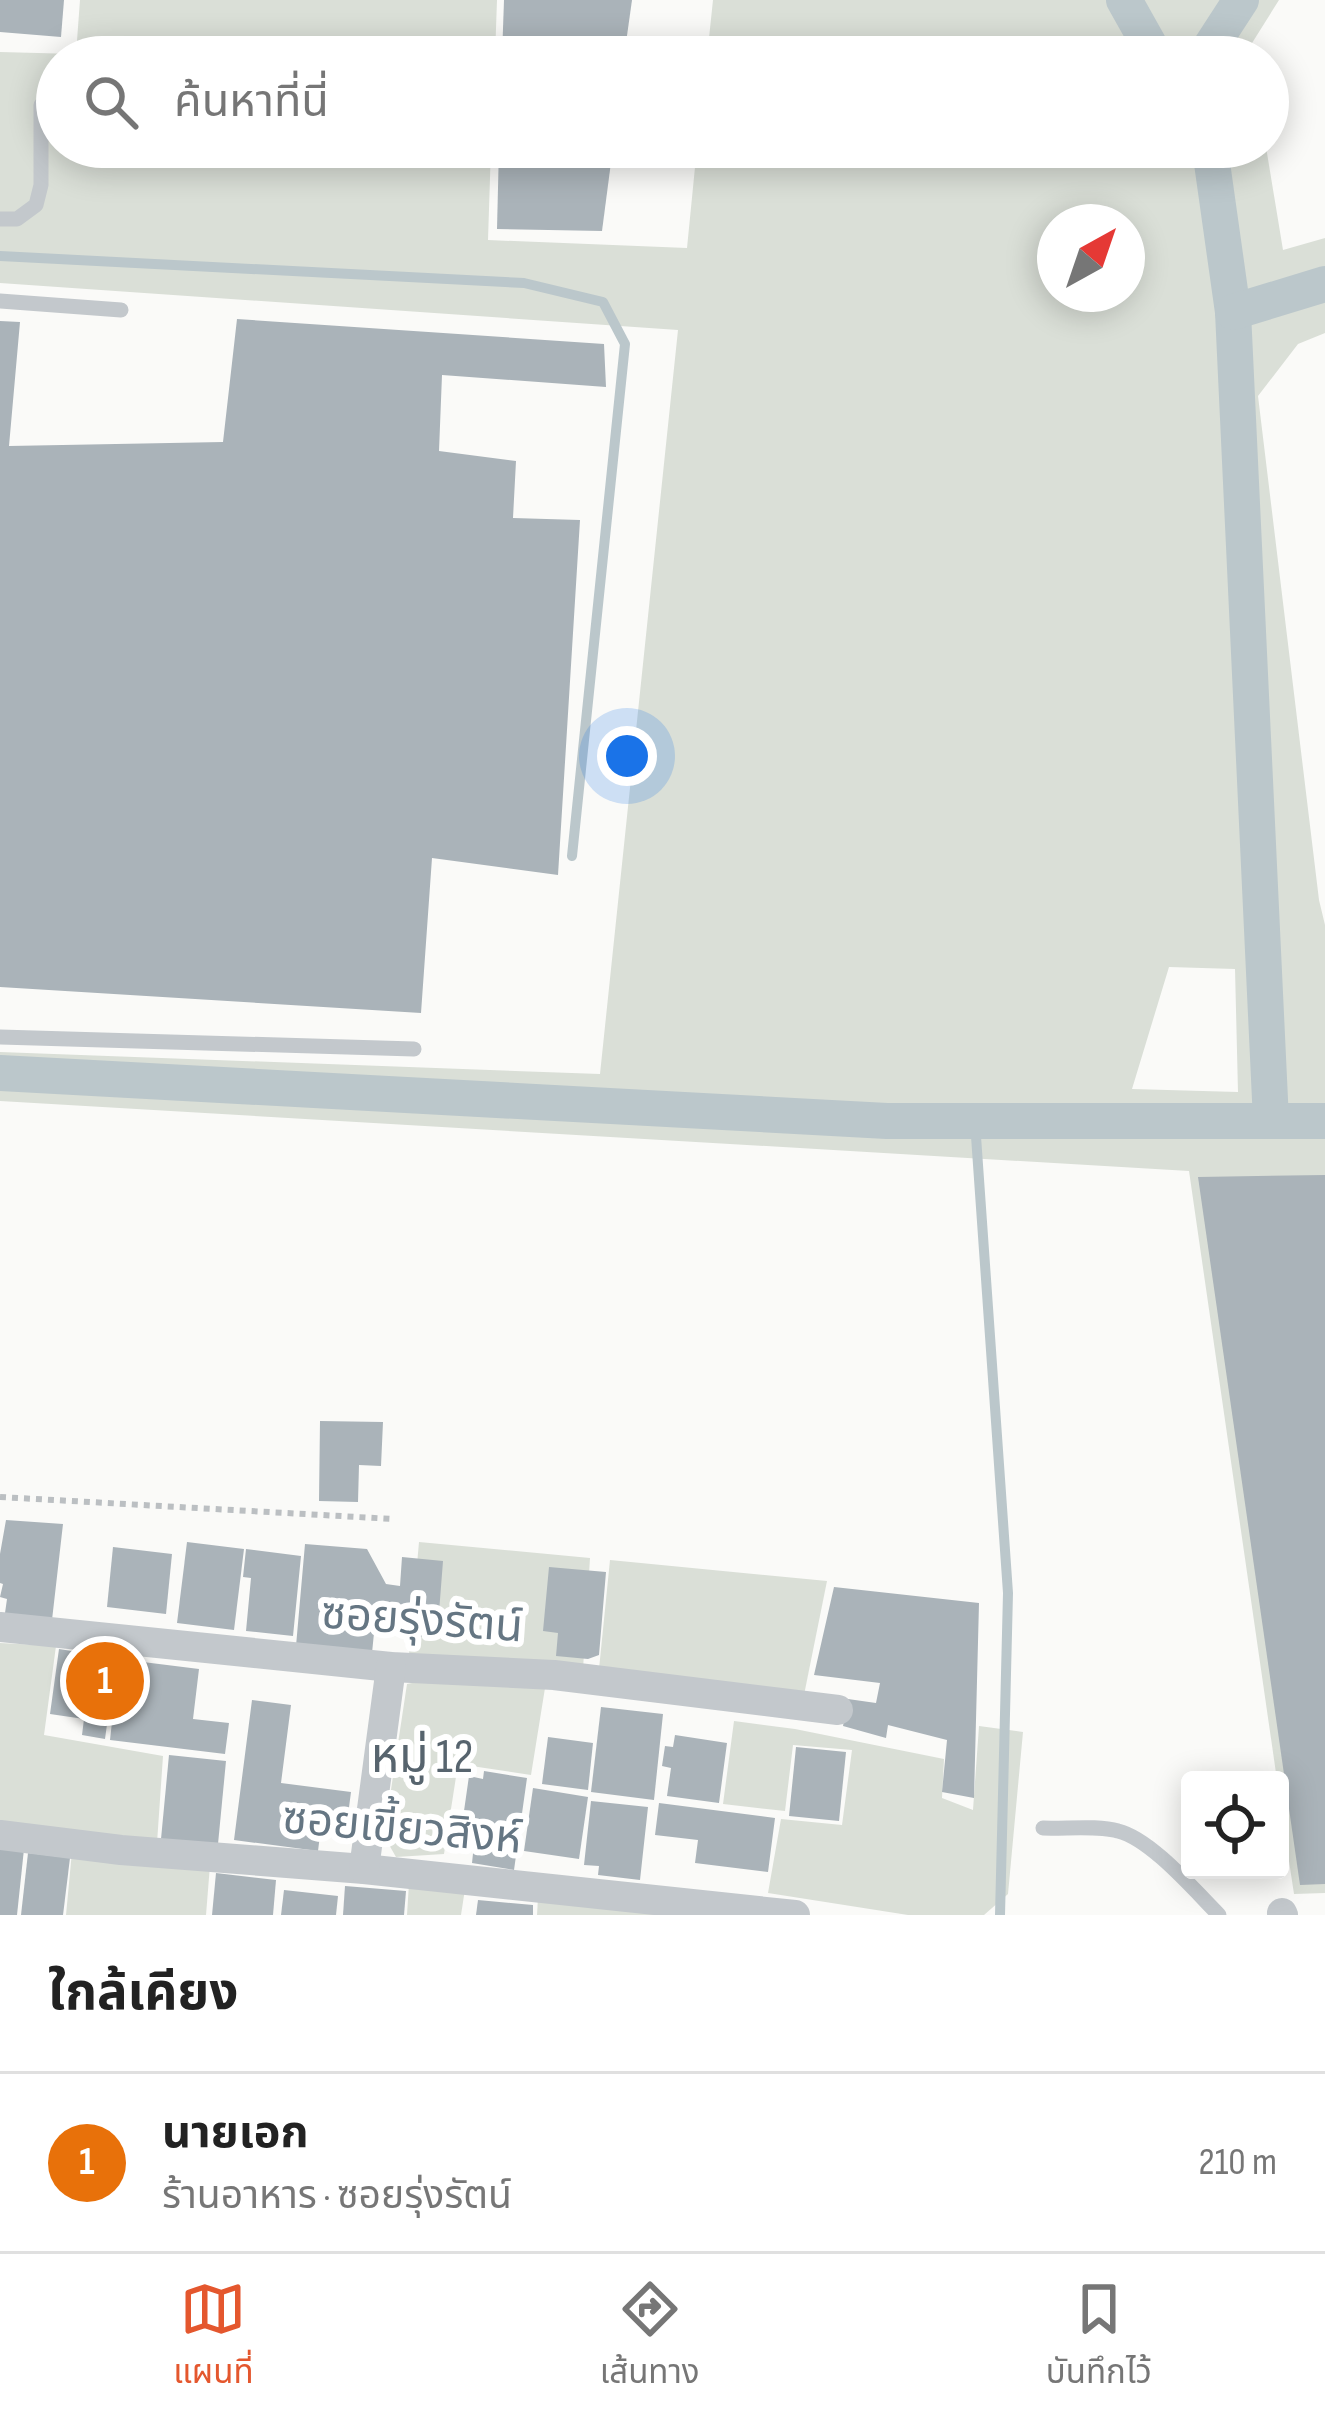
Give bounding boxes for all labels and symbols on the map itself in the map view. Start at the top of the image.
north arrow [1037,204,1145,312]
your location [597,726,657,786]
street label: ซอยรุ่งรัตน์ [319,1587,525,1655]
pin: 1 [66,1636,144,1726]
district label: หมู่ 12 [371,1729,473,1786]
street label: ซอยเขี้ยวสิงห์ [280,1786,524,1867]

